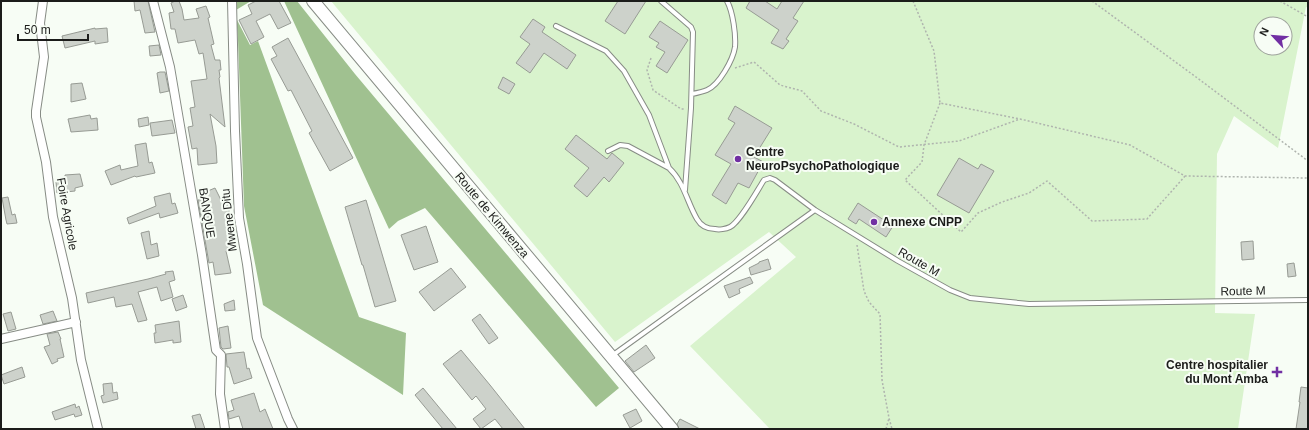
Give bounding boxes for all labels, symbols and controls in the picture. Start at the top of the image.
scale bar [18,16,88,42]
north arrow [1253,16,1293,56]
text: 50 m [24,23,51,37]
text: N [1257,25,1271,38]
place label: Centre NeuroPsychoPathologique [746,145,900,173]
marker: Centre NeuroPsychoPathologique [733,154,743,164]
street label: Route de Kimwenza [452,169,532,261]
street label: Foire Agricole [54,177,80,252]
street label: BANQUE [196,187,218,239]
street label: Mwene Ditu [218,188,240,252]
place label: Annexe CNPP [882,215,962,229]
marker: Annexe CNPP [869,217,879,227]
street label: Route M [896,245,942,279]
street label: Route M [1220,284,1266,298]
place label: Centre hospitalier du Mont Amba [1166,358,1268,386]
marker: Centre hospitalier du Mont Amba [1271,366,1283,378]

